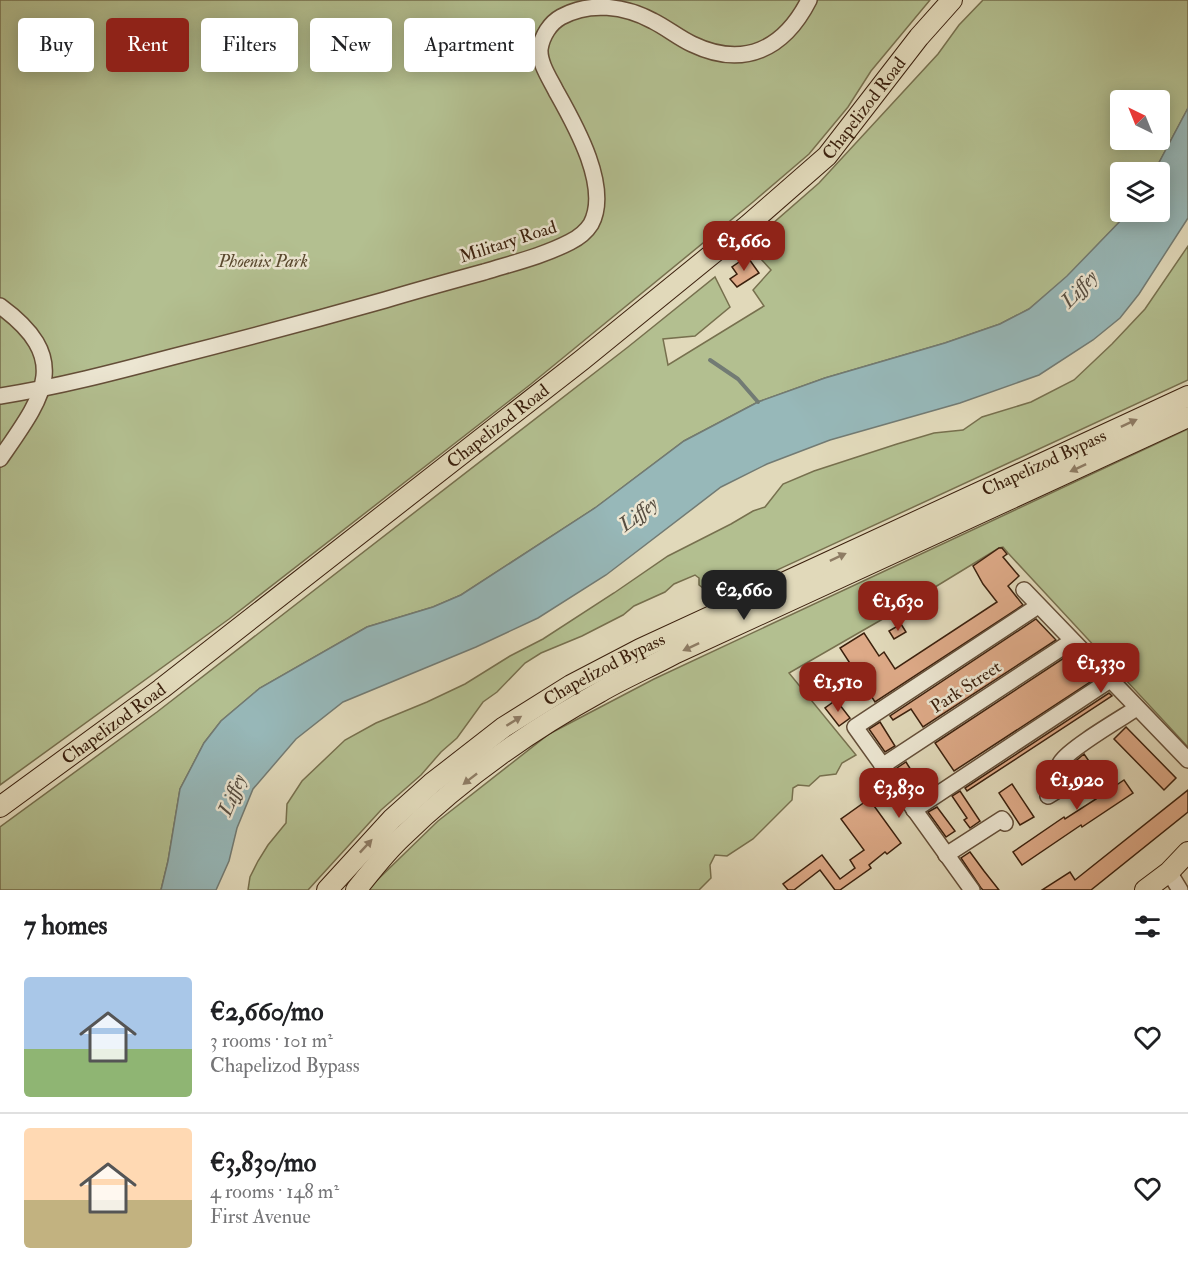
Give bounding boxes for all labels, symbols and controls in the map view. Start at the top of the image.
chip: Buy [18,18,94,72]
chip: Rent [106,18,189,72]
chip: Filters [201,18,298,72]
chip: New [310,18,392,72]
chip: Apartment [404,18,535,72]
street label: Chapelizod Road [817,52,911,164]
north arrow [1110,90,1170,150]
map controls [1110,90,1170,222]
button: layers [1110,162,1170,222]
street label: Military Road [457,215,560,269]
pin: €1,660 [695,221,793,272]
text: €1,660 [717,228,771,253]
park label: Phoenix Park [217,250,308,273]
water label: Liffey [1055,265,1103,314]
street label: Chapelizod Road [442,379,554,473]
one-way arrow [1121,418,1139,428]
street label: Chapelizod Bypass [978,424,1110,501]
one-way arrow [1069,464,1086,473]
water label: Liffey [613,491,663,538]
one-way arrow [829,552,846,561]
pin: €2,660 [695,570,793,621]
text: €2,660 [715,577,773,602]
pin: €1,630 [849,581,947,632]
text: €1,630 [872,588,924,613]
street label: Chapelizod Bypass [539,628,669,711]
one-way arrow [682,642,699,651]
pin: €1,330 [1052,643,1150,694]
text: €1,330 [1076,650,1126,675]
street label: Park Street [926,655,1006,718]
pin: €1,510 [789,662,887,713]
text: €1,510 [813,669,863,694]
street label: Chapelizod Road [57,678,171,770]
one-way arrow [506,715,522,726]
pin: €1,920 [1028,760,1126,811]
text: €1,920 [1050,767,1104,792]
pin: €3,830 [850,768,948,819]
water label: Liffey [212,770,252,820]
one-way arrow [463,773,478,785]
text: €3,830 [873,775,925,800]
one-way arrow [359,839,373,854]
text: 7 homes [24,910,107,942]
icon: filters [1131,910,1164,943]
text: €2,660/mo [210,996,323,1028]
icon: home [72,1001,144,1073]
icon: heart [1131,1021,1164,1054]
text: 3 rooms · 101 m² [210,1028,333,1053]
text: Chapelizod Bypass [210,1053,360,1078]
text: €3,830/mo [210,1147,316,1179]
icon: home [72,1152,144,1224]
icon: heart [1131,1172,1164,1205]
text: 4 rooms · 148 m² [210,1179,339,1204]
text: First Avenue [210,1204,311,1229]

